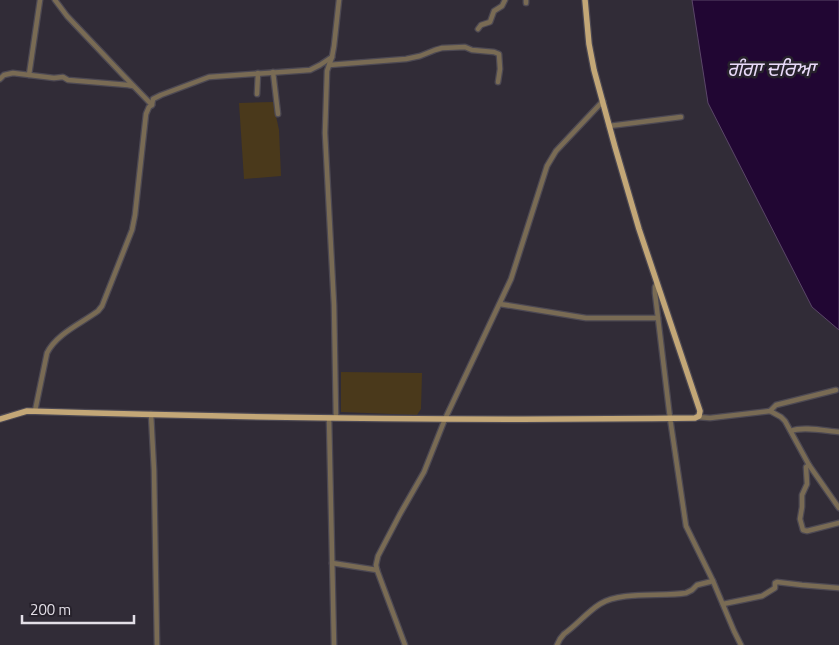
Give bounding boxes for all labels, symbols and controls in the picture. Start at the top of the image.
water label: ਗੰਗਾ ਦਰਿਆ [727,53,818,84]
scale bar [22,592,135,624]
text: 200 m [30,598,71,621]

